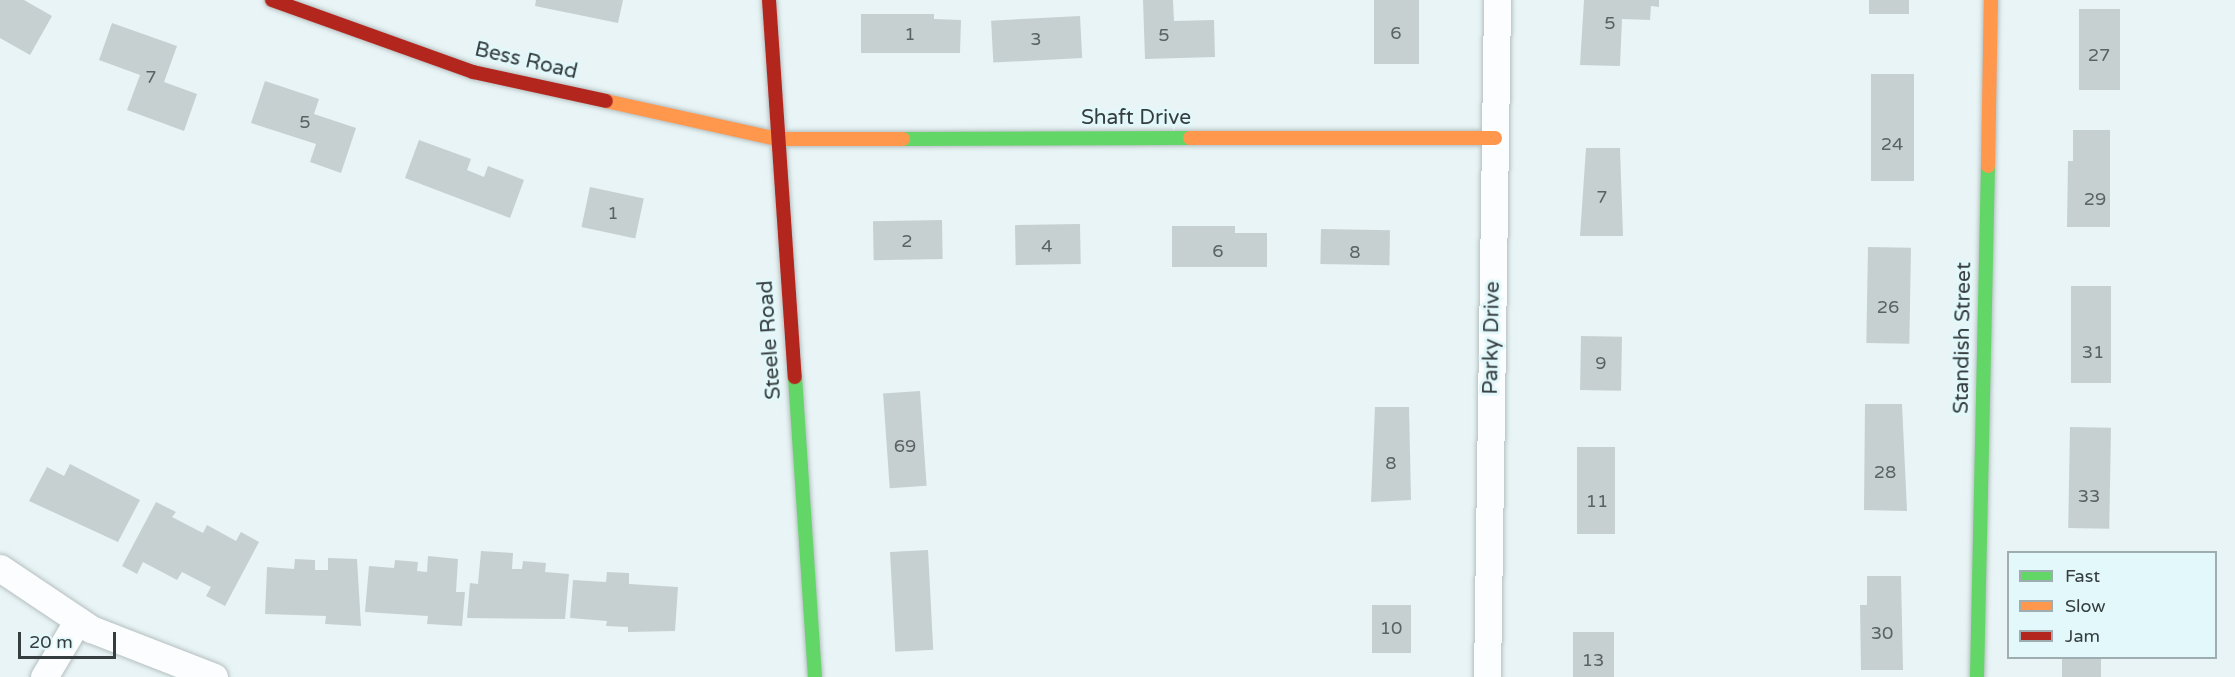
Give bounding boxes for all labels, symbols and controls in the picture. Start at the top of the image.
house number: 5 [1604,12,1616,34]
house number: 6 [1390,22,1402,44]
house number: 1 [904,23,916,45]
house number: 5 [1158,24,1170,46]
house number: 3 [1030,28,1042,50]
street label: Bess Road [472,37,580,85]
house number: 27 [2088,44,2110,66]
house number: 7 [145,66,157,88]
street label: Shaft Drive [1081,105,1191,131]
house number: 5 [299,111,311,133]
house number: 24 [1881,133,1903,155]
house number: 7 [1596,186,1608,208]
house number: 29 [2084,188,2106,210]
house number: 1 [607,202,619,224]
house number: 2 [901,230,913,252]
house number: 4 [1041,235,1053,257]
house number: 6 [1212,240,1224,262]
house number: 8 [1349,241,1361,263]
street label: Standish Street [1949,262,1977,414]
street label: Steele Road [753,280,787,400]
street label: Parky Drive [1478,281,1506,395]
house number: 26 [1877,296,1899,318]
house number: 31 [2082,341,2104,363]
house number: 9 [1595,352,1607,374]
house number: 69 [894,435,916,457]
house number: 8 [1385,452,1397,474]
house number: 28 [1874,461,1896,483]
house number: 33 [2078,485,2100,507]
house number: 11 [1586,490,1608,512]
legend [2007,551,2217,659]
text: Fast [2065,565,2100,587]
text: Slow [2065,595,2106,617]
house number: 10 [1380,617,1402,639]
scale bar [21,620,118,658]
house number: 30 [1871,622,1893,644]
text: Jam [2065,625,2100,647]
text: 20 m [29,631,73,653]
house number: 13 [1582,649,1604,671]

